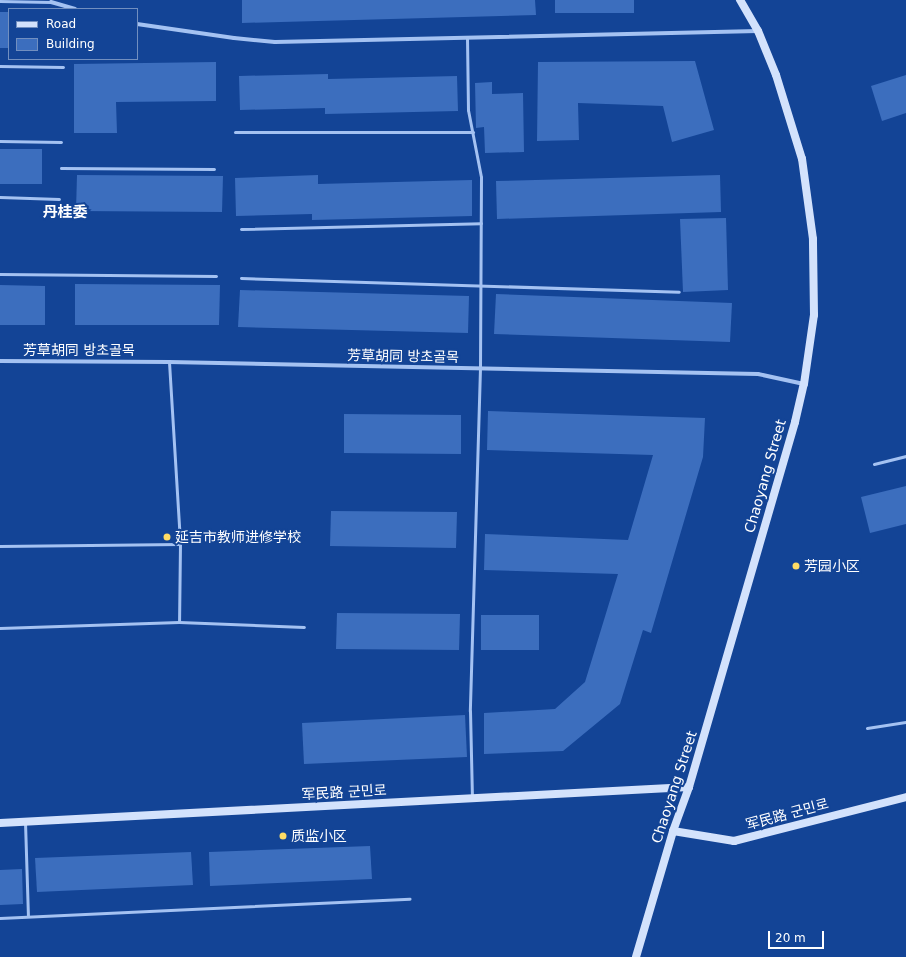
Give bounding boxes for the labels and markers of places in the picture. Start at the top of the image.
place label: 延吉市教师进修学校 [175,529,301,545]
marker: 延吉市教师进修学校 [162,532,172,542]
place label: 芳园小区 [804,558,860,574]
marker: 芳园小区 [791,561,801,571]
place label: 质监小区 [291,828,347,844]
marker: 质监小区 [278,831,288,841]

